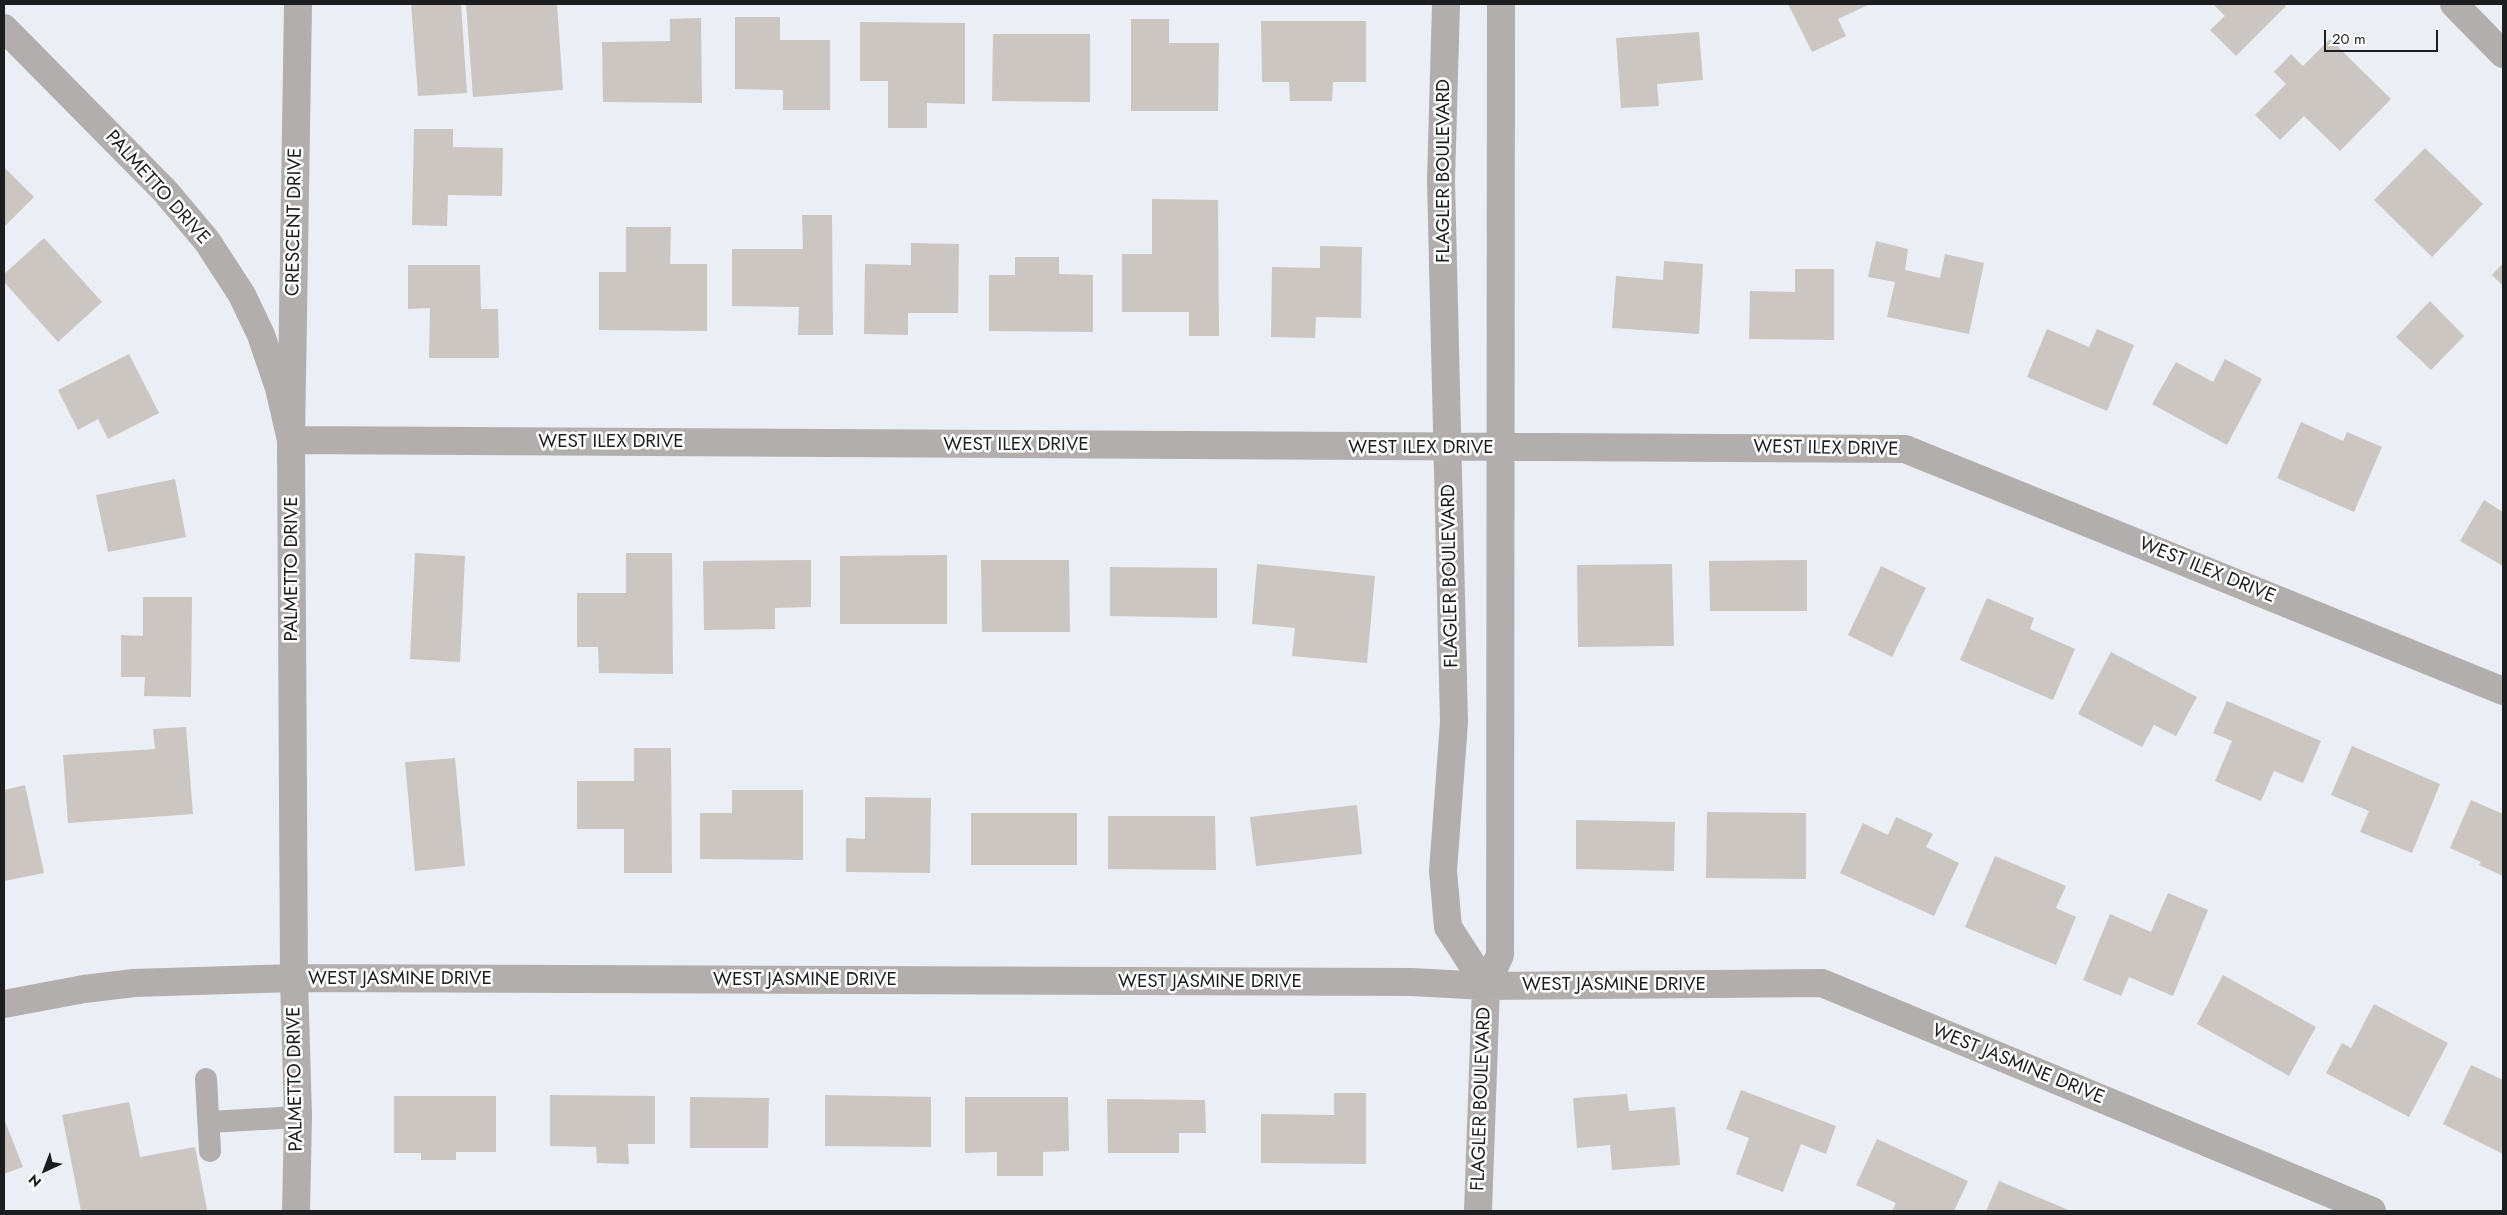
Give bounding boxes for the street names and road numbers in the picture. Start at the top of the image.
street label: FLAGLER BOULEVARD [1433,79,1455,263]
street label: PALMETTO DRIVE [100,126,214,250]
street label: CRESCENT DRIVE [282,148,308,296]
street label: WEST ILEX DRIVE [538,431,684,453]
street label: WEST ILEX DRIVE [943,434,1089,456]
street label: WEST ILEX DRIVE [1753,436,1899,462]
street label: WEST ILEX DRIVE [1348,437,1494,459]
street label: FLAGLER BOULEVARD [1438,484,1464,668]
street label: PALMETTO DRIVE [281,496,303,642]
street label: WEST ILEX DRIVE [2135,533,2279,609]
street label: WEST JASMINE DRIVE [308,968,492,990]
street label: WEST JASMINE DRIVE [713,969,897,991]
street label: WEST JASMINE DRIVE [1118,971,1302,993]
street label: WEST JASMINE DRIVE [1522,974,1706,996]
street label: PALMETTO DRIVE [283,1006,309,1152]
street label: FLAGLER BOULEVARD [1467,1007,1497,1191]
street label: WEST JASMINE DRIVE [1929,1020,2107,1110]

